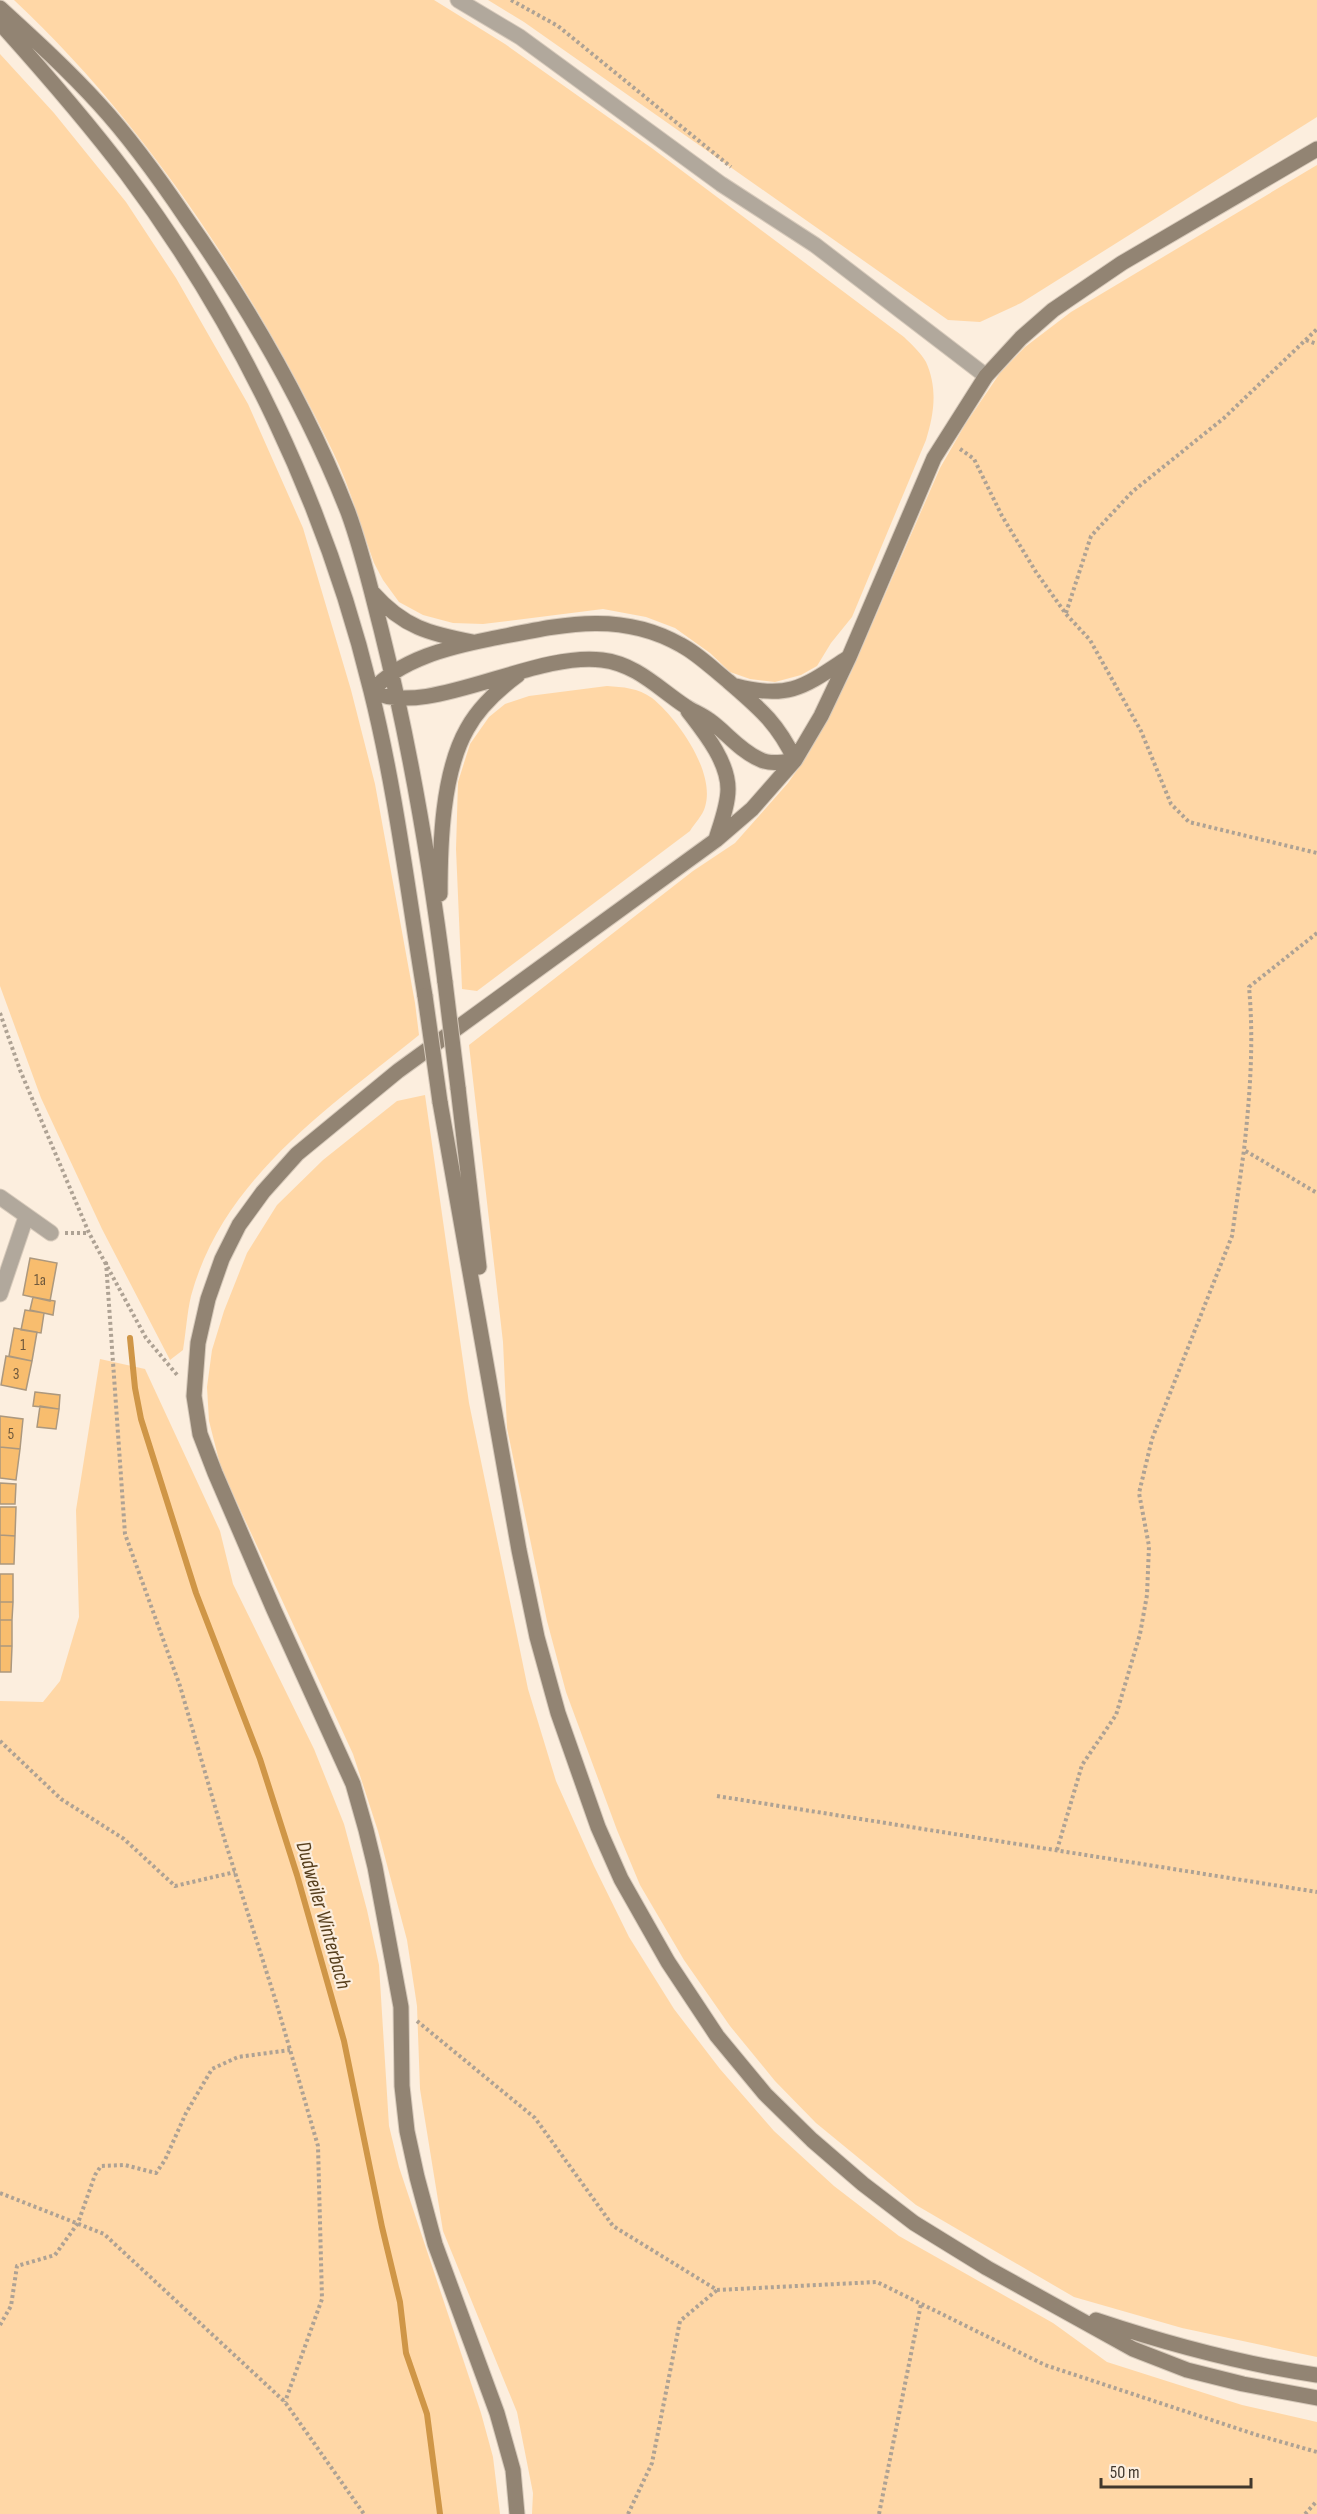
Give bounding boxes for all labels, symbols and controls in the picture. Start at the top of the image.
house number: 1a [34,1271,46,1290]
house number: 1 [20,1336,26,1355]
house number: 3 [13,1365,19,1384]
house number: 5 [8,1425,14,1444]
water label: Dudweiler Winterbach [290,1838,357,1992]
scale bar [1101,2451,1251,2489]
text: 50 m [1110,2462,1140,2483]

